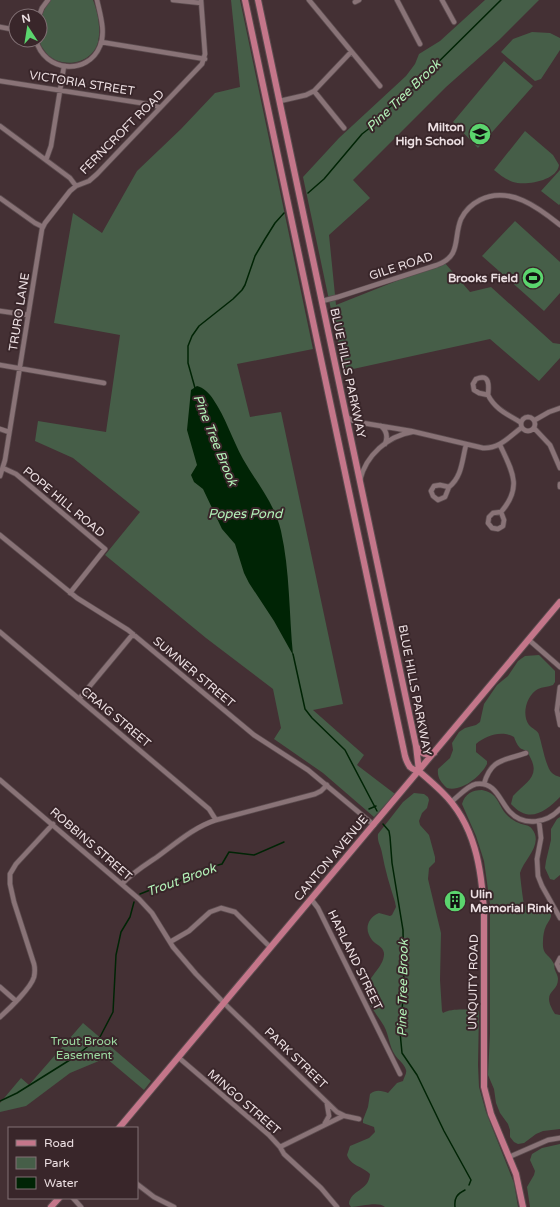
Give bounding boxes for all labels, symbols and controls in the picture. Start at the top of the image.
north arrow [8,8,48,48]
text: N [20,11,32,26]
water label: Pine Tree Brook [363,56,445,135]
street label: VICTORIA STREET [28,68,136,98]
street label: FERNCROFT ROAD [77,87,167,177]
place label: Milton High School [395,120,464,149]
school or university icon: Milton High School [467,121,493,147]
street label: GILE ROAD [367,249,435,283]
sports icon: Brooks Field [520,265,546,291]
street label: TRURO LANE [6,271,32,352]
place label: Brooks Field [448,271,518,285]
street label: BLUE HILLS PARKWAY [327,307,369,440]
water label: Pine Tree Brook [189,392,241,489]
street label: POPE HILL ROAD [20,464,108,540]
water label: Popes Pond [208,506,284,522]
street label: BLUE HILLS PARKWAY [395,623,435,757]
street label: SUMNER STREET [150,634,238,711]
street label: CRAIG STREET [78,684,154,751]
street label: ROBBINS STREET [47,805,135,884]
street label: CANTON AVENUE [291,812,371,904]
water label: Trout Brook [144,860,219,900]
place label: Ulin Memorial Rink [470,887,553,915]
building icon: Ulin Memorial Rink [442,888,468,914]
street label: HARLAND STREET [325,908,386,1013]
street label: UNQUITY ROAD [465,934,481,1030]
water label: Pine Tree Brook [394,938,412,1037]
street label: PARK STREET [262,1025,331,1092]
park label: Trout Brook Easement [50,1034,118,1062]
street label: MINGO STREET [205,1067,284,1138]
legend [8,1127,138,1199]
text: Road [44,1136,74,1150]
text: Park [44,1156,70,1170]
text: Water [44,1176,79,1190]

